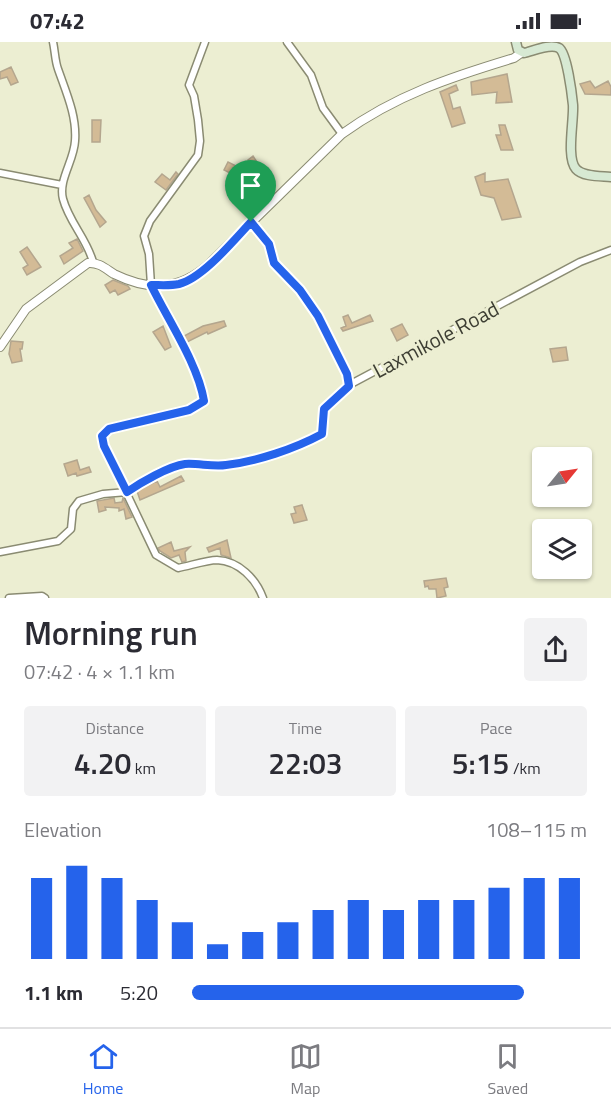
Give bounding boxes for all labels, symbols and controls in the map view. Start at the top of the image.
text: 07:42 [30,4,85,38]
pin [225,160,276,222]
icon: arrive [234,169,267,202]
street label: Laxmikole Road [367,292,504,386]
north arrow [532,447,592,507]
map controls [532,447,592,579]
button: layers [532,519,592,579]
text: Morning run [24,608,198,658]
button: share [524,618,587,681]
text: 07:42 · 4 × 1.1 km [24,656,175,687]
text: Distance [86,716,144,740]
text: Time [289,716,322,740]
text: Pace [480,716,512,740]
text: 4.20 [74,740,131,786]
text: 22:03 [268,740,343,786]
text: 5:15 [452,740,509,786]
text: km [131,756,156,780]
text: /km [509,756,541,780]
text: Elevation [24,814,102,845]
text: 108–115 m [486,814,587,845]
text: 1.1 km [24,977,83,1008]
text: 5:20 [120,977,158,1008]
tab: Home [83,1040,123,1100]
tab: Map [289,1040,322,1100]
tab: Saved [487,1040,528,1100]

